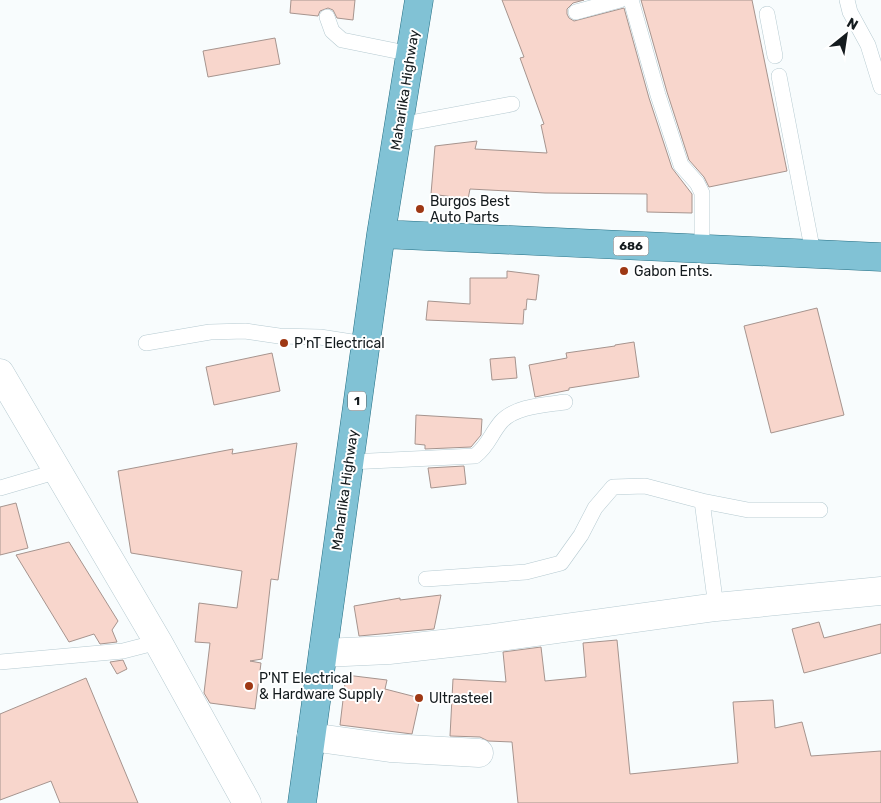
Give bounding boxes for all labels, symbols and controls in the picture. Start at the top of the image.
north arrow [821,10,871,60]
text: N [844,14,861,34]
street label: Maharlika Highway [387,28,423,152]
place label: Burgos Best Auto Parts [430,193,510,226]
marker: Burgos Best Auto Parts [414,203,426,215]
road number: 686 [614,237,648,256]
place label: Gabon Ents. [634,263,713,280]
marker: Gabon Ents. [618,265,630,277]
place label: P'nT Electrical [294,335,385,352]
marker: P'nT Electrical [278,337,290,349]
road number: 1 [348,392,366,411]
street label: Maharlika Highway [328,428,362,552]
place label: P'NT Electrical & Hardware Supply [259,670,384,703]
marker: P'NT Electrical & Hardware Supply [243,680,255,692]
place label: Ultrasteel [429,690,492,707]
marker: Ultrasteel [413,692,425,704]

